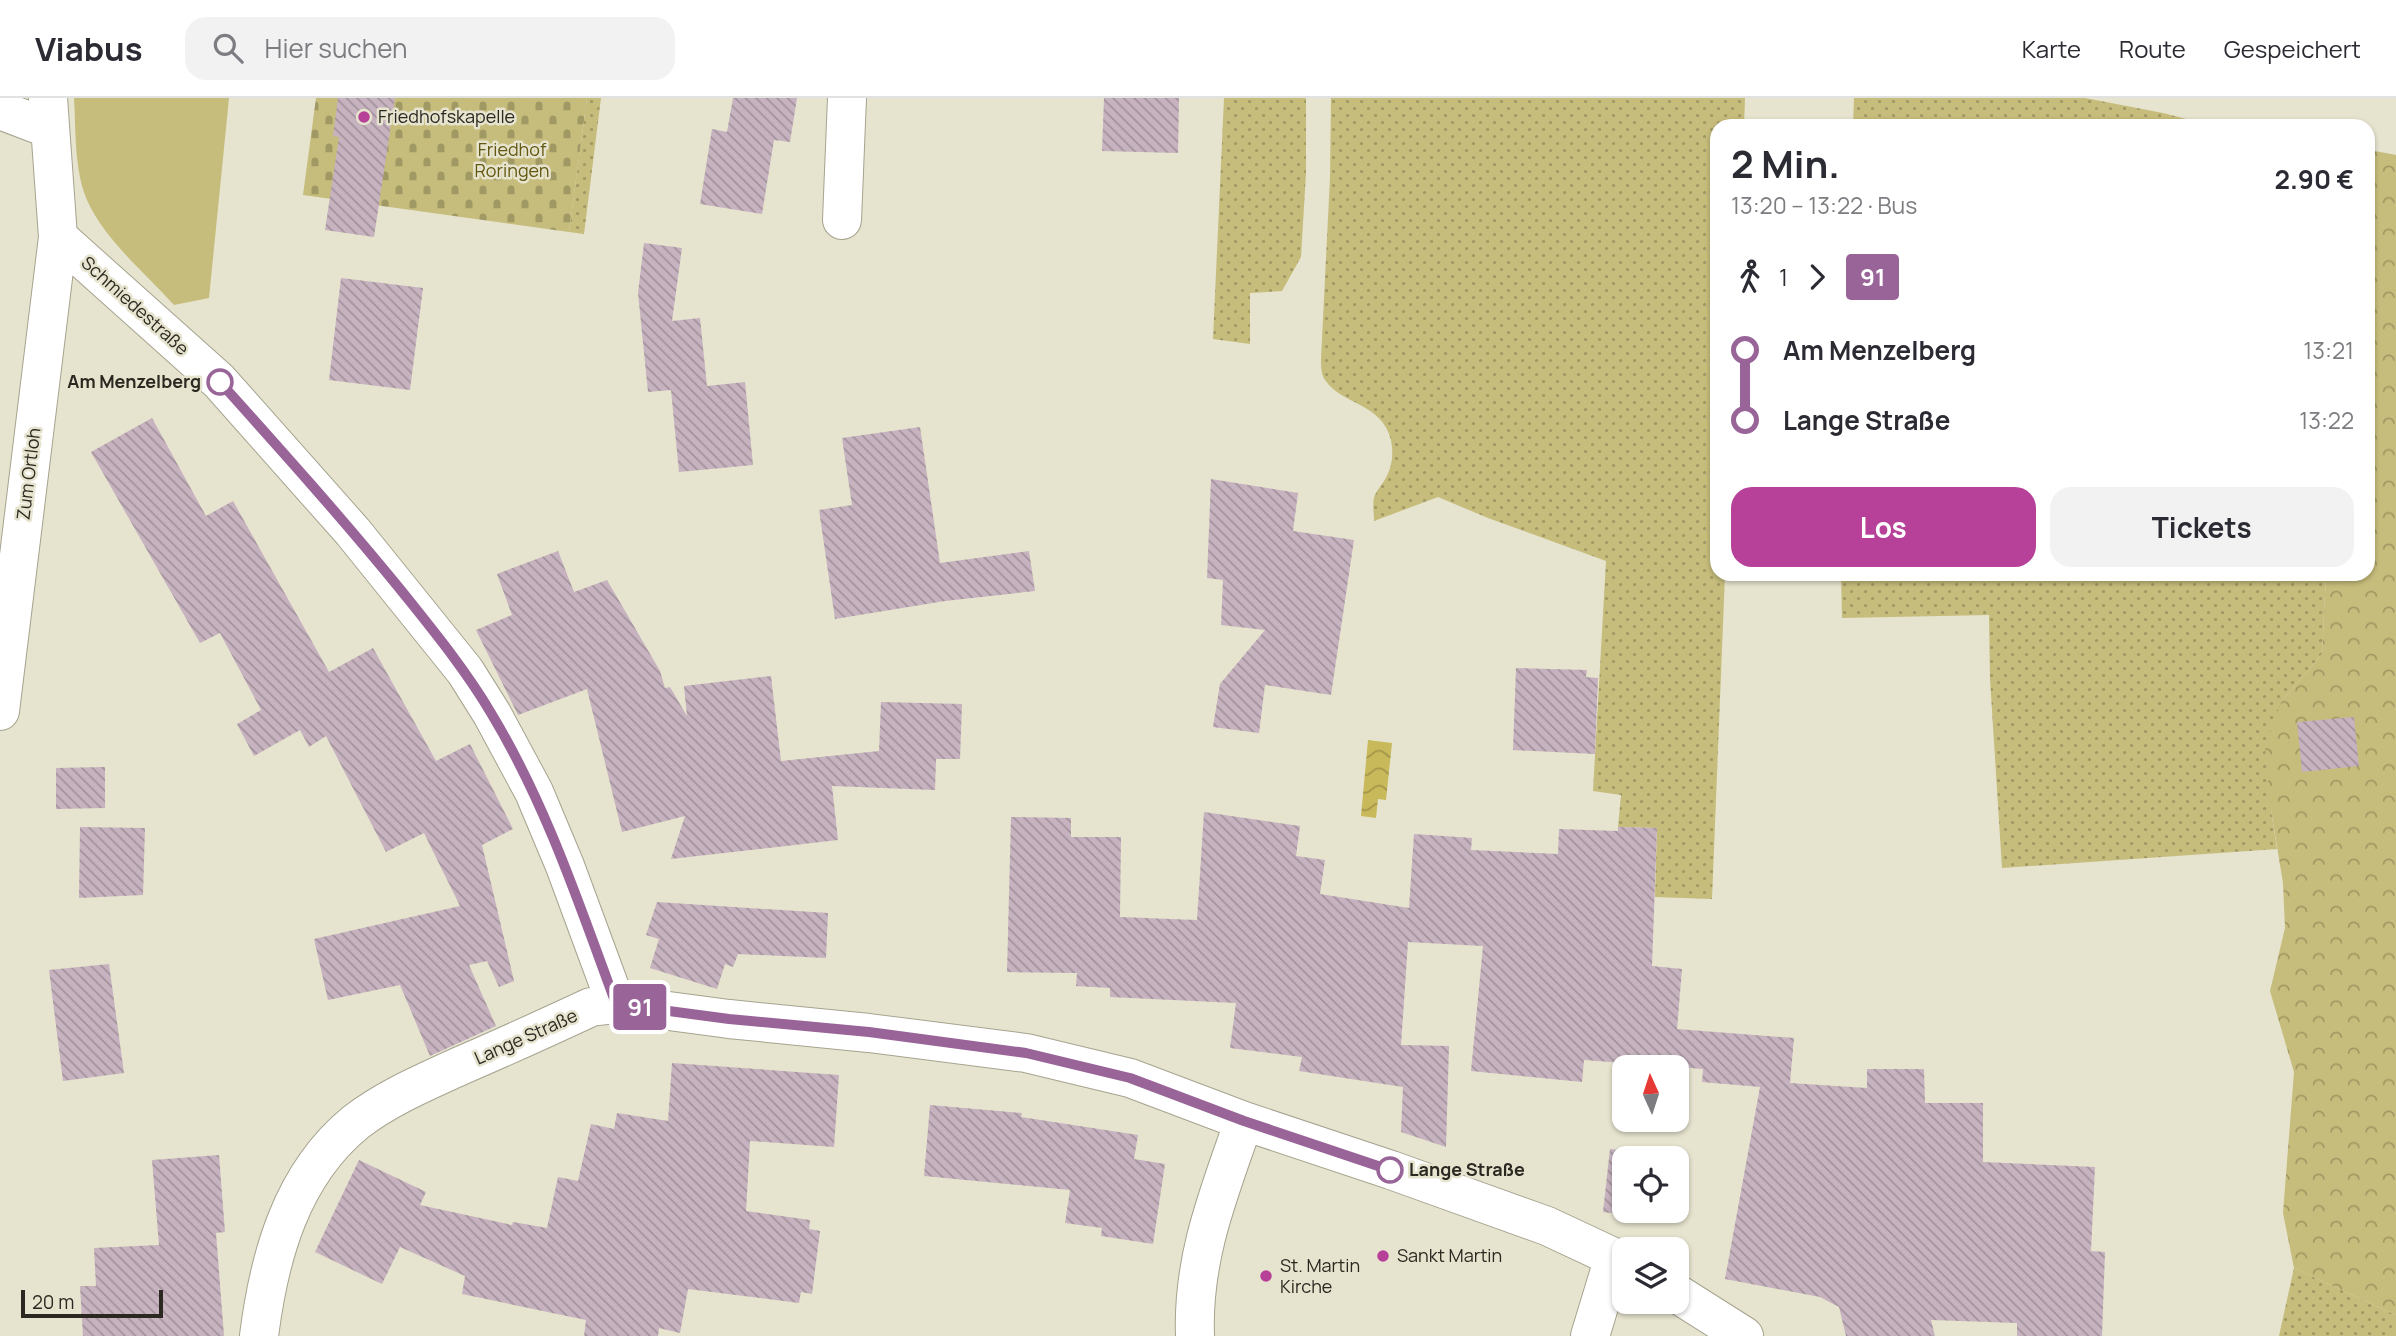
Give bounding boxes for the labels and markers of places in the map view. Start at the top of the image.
place label: Friedhofskapelle [378,104,515,128]
marker: Friedhofskapelle [356,109,372,125]
place label: Am Menzelberg [67,369,201,393]
marker: Am Menzelberg [207,369,233,395]
marker: Lange Straße [1377,1157,1403,1183]
place label: Lange Straße [1409,1157,1525,1181]
place label: Sankt Martin [1397,1243,1502,1267]
marker: Sankt Martin [1375,1248,1391,1264]
place label: St. Martin Kirche [1280,1253,1360,1298]
marker: St. Martin Kirche [1258,1268,1274,1284]

